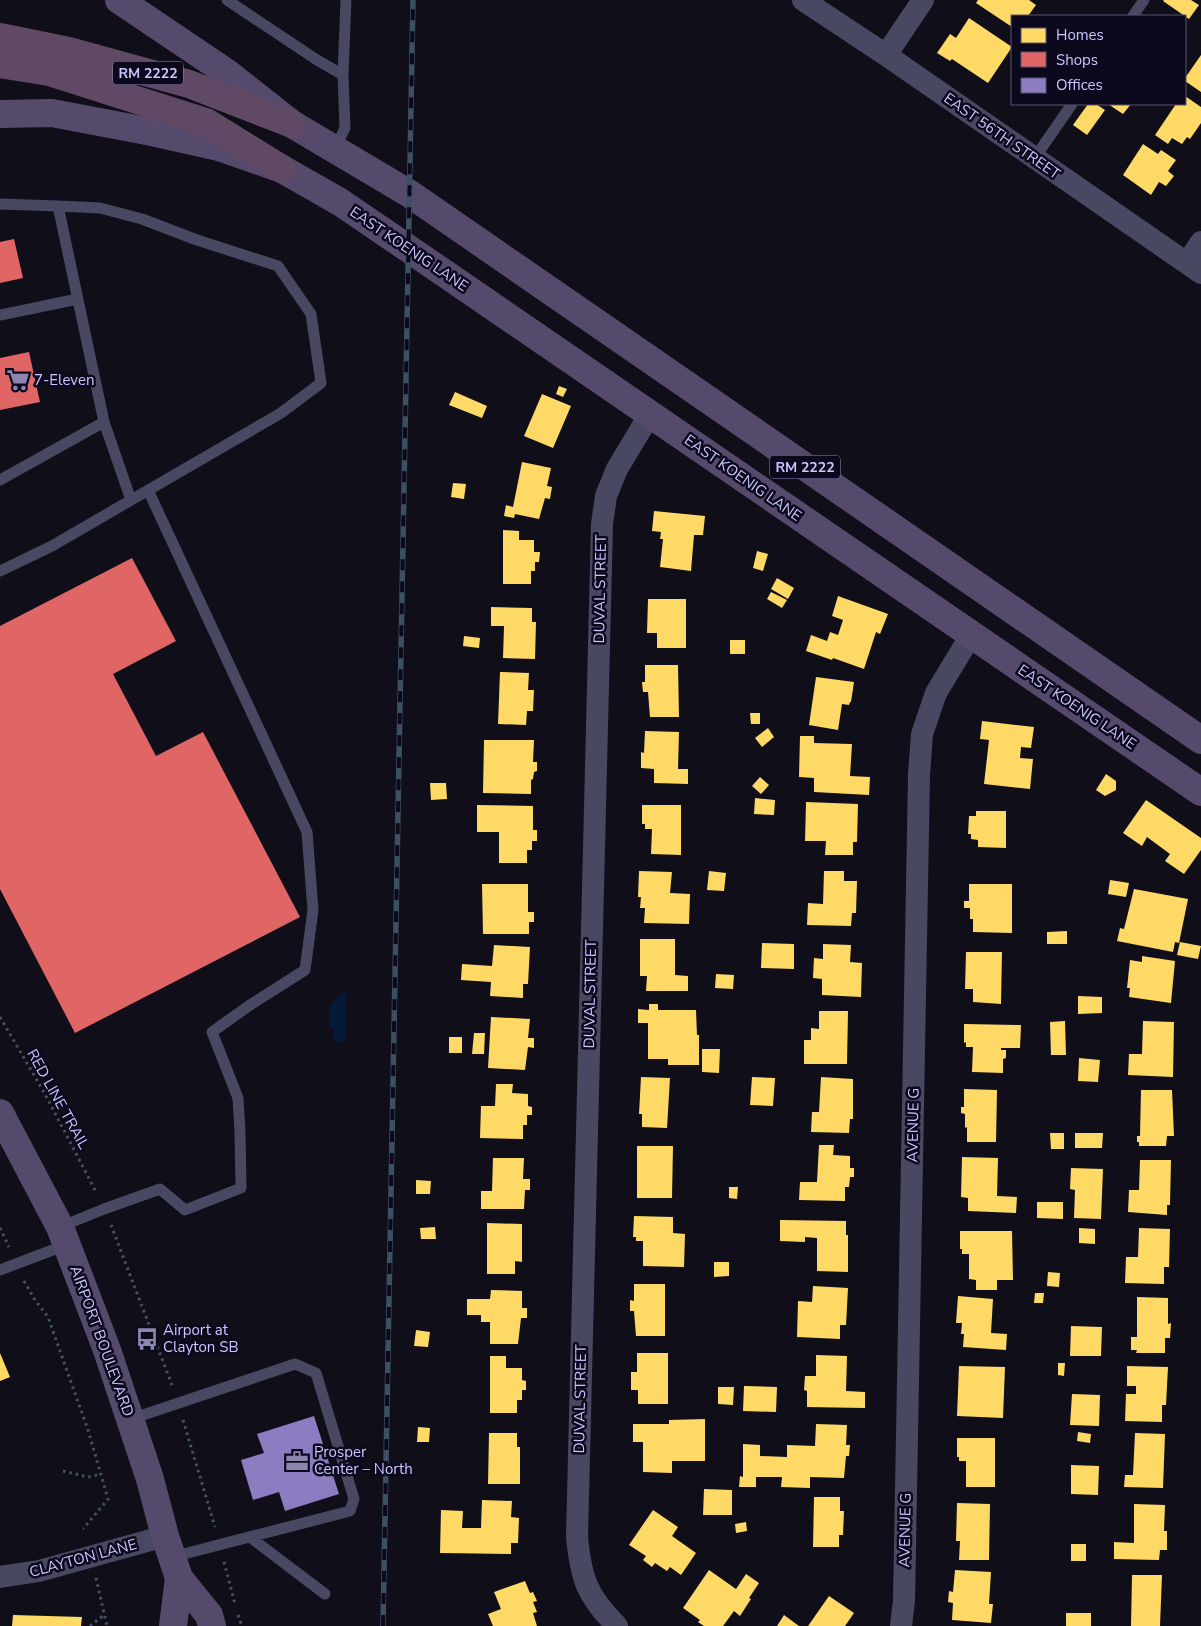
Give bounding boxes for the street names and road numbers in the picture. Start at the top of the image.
road number: RM 2222 [113,62,183,84]
street label: EAST 56TH STREET [940,88,1064,184]
street label: EAST KOENIG LANE [346,202,472,296]
street label: EAST KOENIG LANE [680,430,806,526]
road number: RM 2222 [770,456,840,478]
street label: DUVAL STREET [589,534,611,644]
street label: EAST KOENIG LANE [1014,660,1140,754]
street label: DUVAL STREET [579,939,601,1049]
street label: RED LINE TRAIL [22,1045,94,1153]
street label: AVENUE G [902,1087,924,1163]
street label: AIRPORT BOULEVARD [65,1263,139,1419]
street label: DUVAL STREET [569,1344,591,1454]
street label: AVENUE G [894,1492,916,1568]
street label: CLAYTON LANE [27,1534,139,1582]

